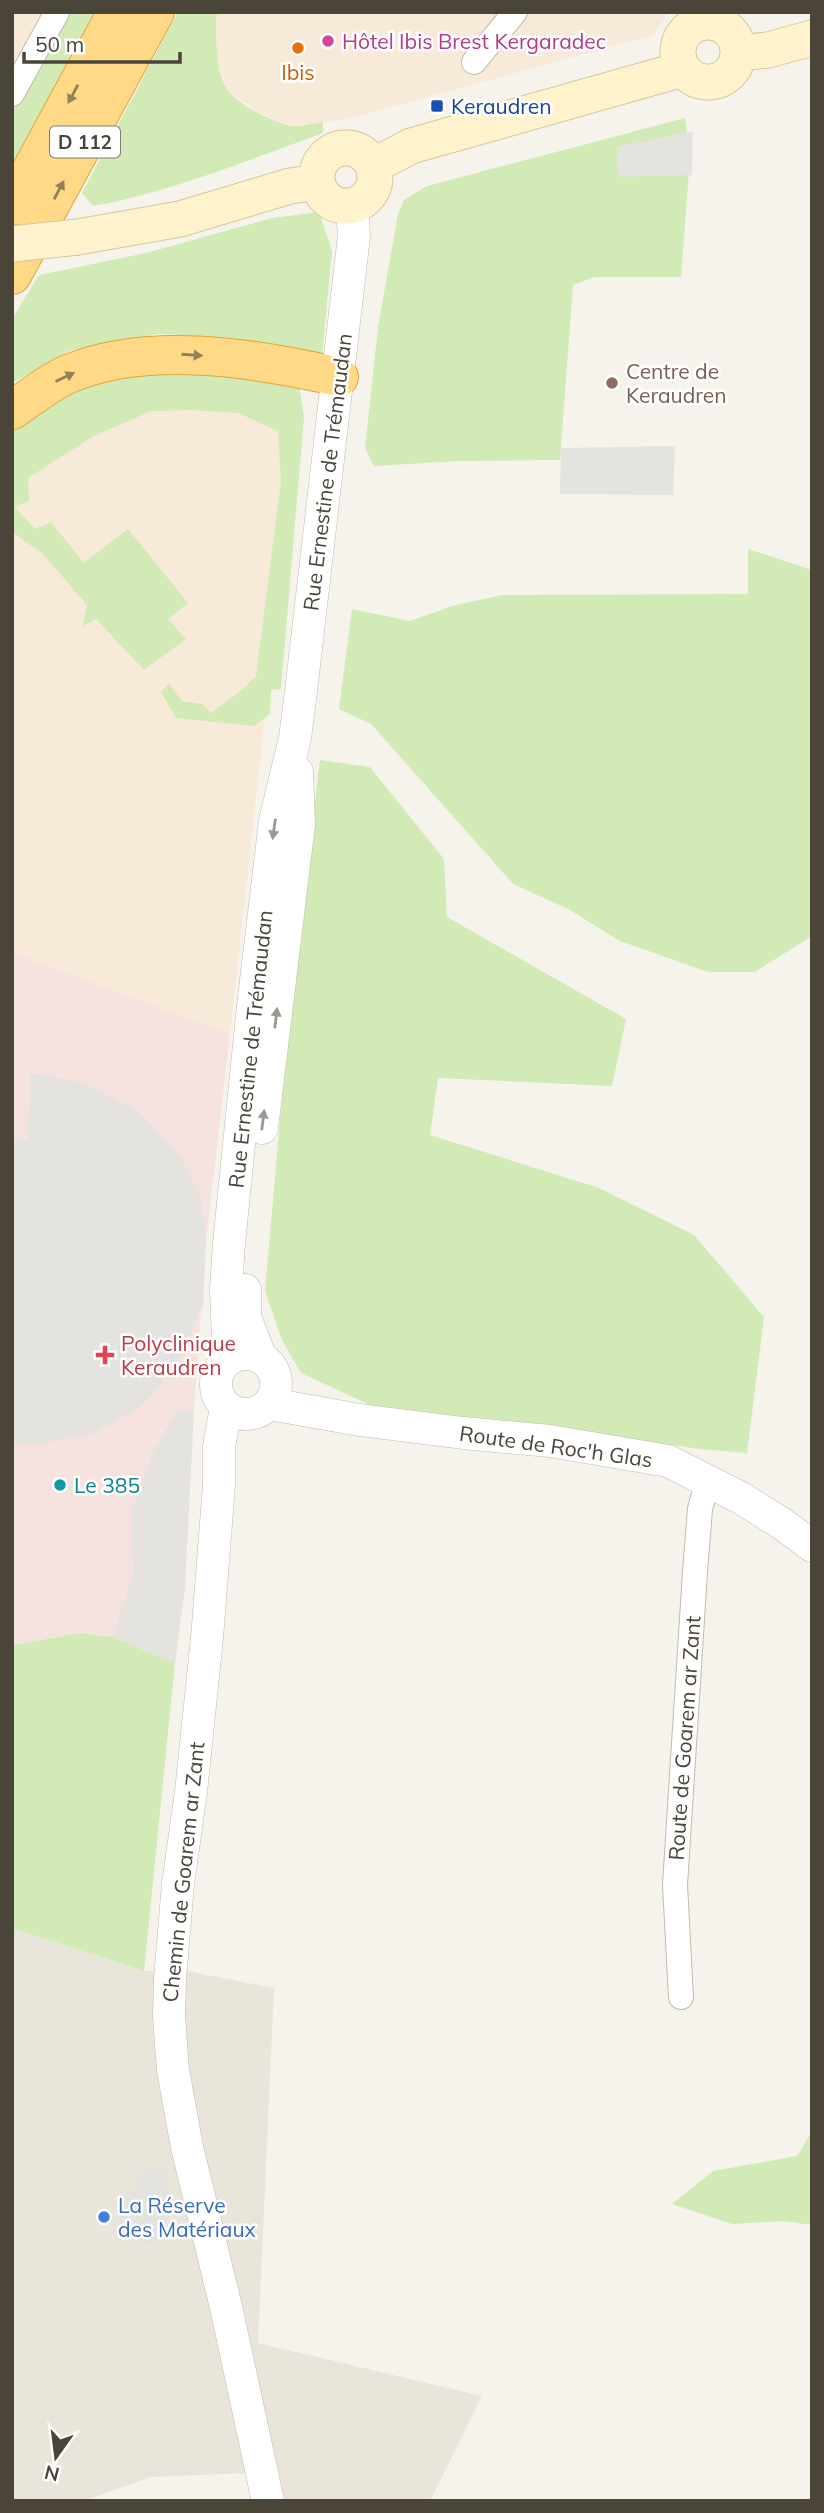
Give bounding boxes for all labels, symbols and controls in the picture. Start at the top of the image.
scale bar [24,21,180,65]
place label: Hôtel Ibis Brest Kergaradec [342,28,606,54]
text: 50 m [35,31,84,57]
marker: Hôtel Ibis Brest Kergaradec [320,33,336,49]
marker: Ibis [290,40,306,56]
place label: Ibis [281,59,315,85]
one-way arrow [67,84,79,104]
place label: Keraudren [451,93,552,119]
marker: Keraudren [429,98,445,114]
road number: D 112 [50,126,120,158]
one-way arrow [53,181,65,200]
street label: Rue Ernestine de Trémaudan [297,332,357,612]
one-way arrow [181,350,203,361]
place label: Centre de Keraudren [626,358,727,408]
one-way arrow [55,372,75,383]
marker: Centre de Keraudren [604,375,620,391]
one-way arrow [269,818,280,840]
street label: Rue Ernestine de Trémaudan [222,909,278,1189]
one-way arrow [270,1007,281,1029]
one-way arrow [258,1109,269,1131]
place label: Polyclinique Keraudren [121,1330,236,1380]
marker: Polyclinique Keraudren [95,1345,115,1365]
street label: Route de Roc'h Glas [458,1420,654,1472]
place label: Le 385 [74,1472,140,1498]
marker: Le 385 [52,1477,68,1493]
street label: Route de Goarem ar Zant [662,1615,706,1861]
street label: Chemin de Goarem ar Zant [156,1740,210,2004]
place label: La Réserve des Matériaux [118,2192,256,2242]
marker: La Réserve des Matériaux [96,2209,112,2225]
north arrow [21,2422,91,2492]
text: N [42,2460,62,2487]

